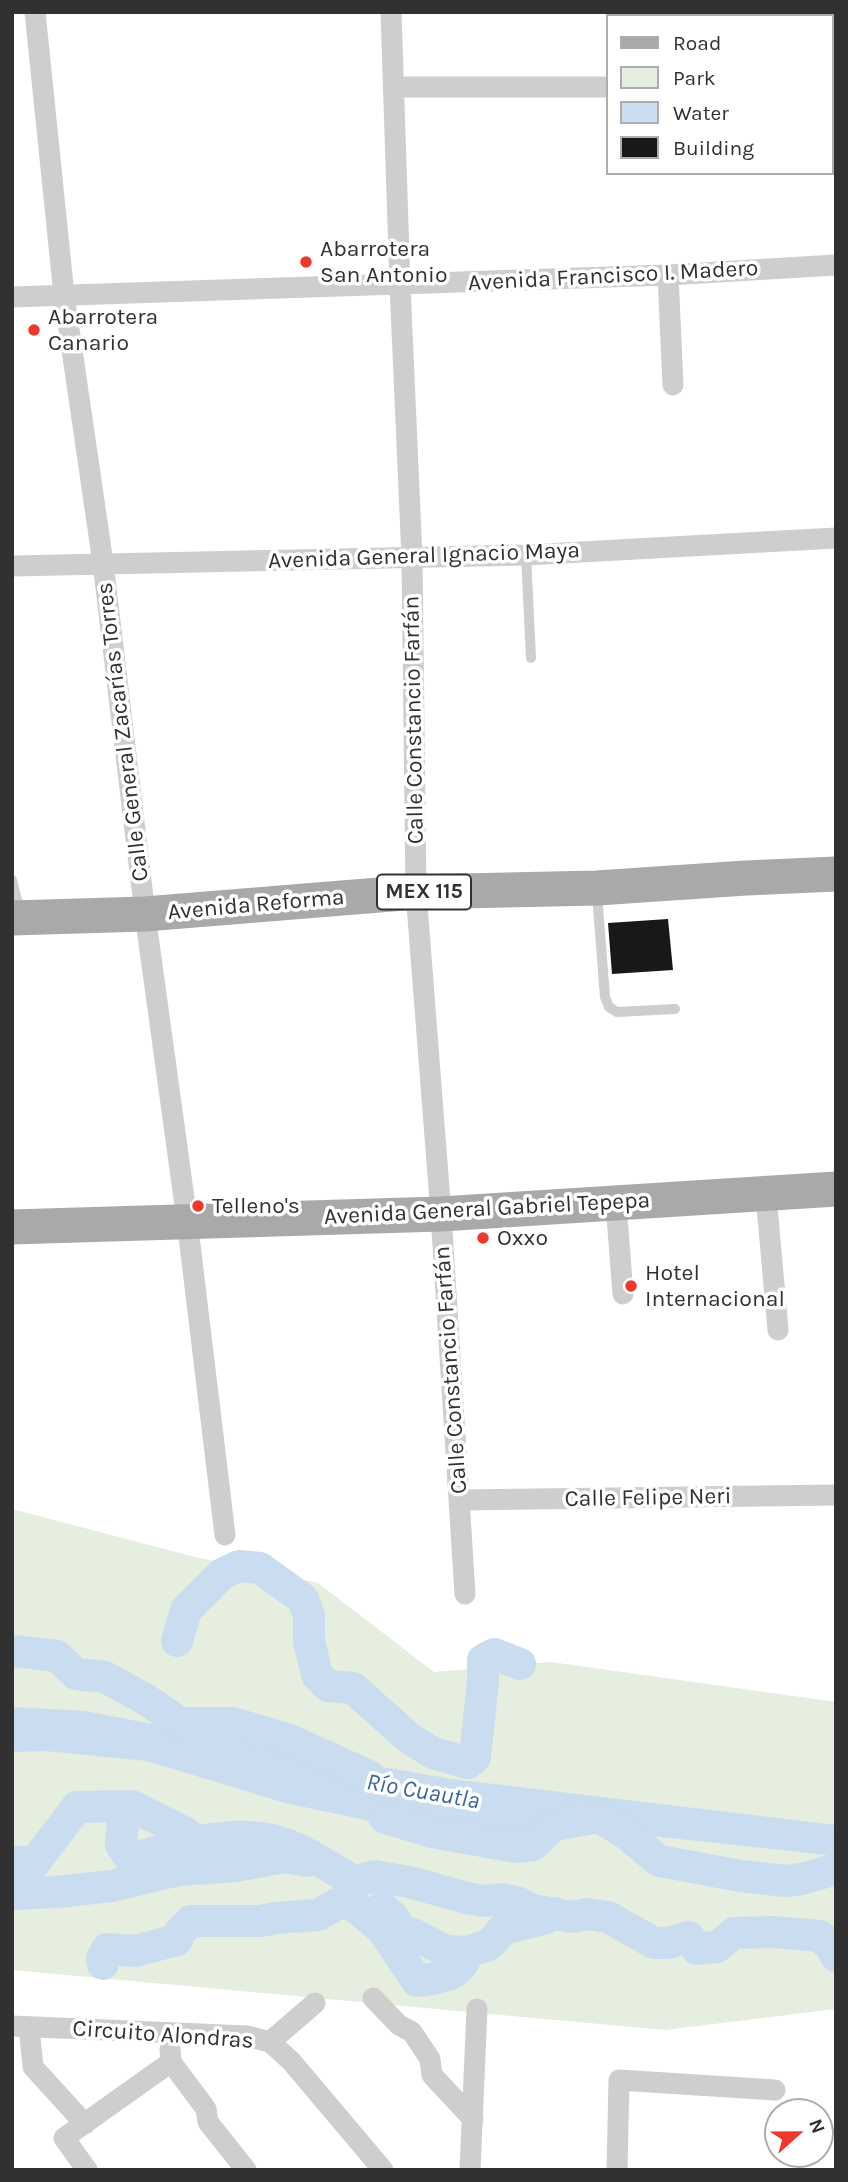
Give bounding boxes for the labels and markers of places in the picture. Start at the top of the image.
place label: Abarrotera San Antonio [320,235,448,289]
marker: Abarrotera San Antonio [298,254,314,270]
place label: Abarrotera Canario [48,303,158,357]
marker: Abarrotera Canario [26,322,42,338]
place label: Telleno's [212,1192,300,1220]
marker: Telleno's [190,1198,206,1214]
place label: Oxxo [497,1224,548,1252]
marker: Oxxo [475,1230,491,1246]
place label: Hotel Internacional [645,1259,785,1313]
marker: Hotel Internacional [623,1278,639,1294]

